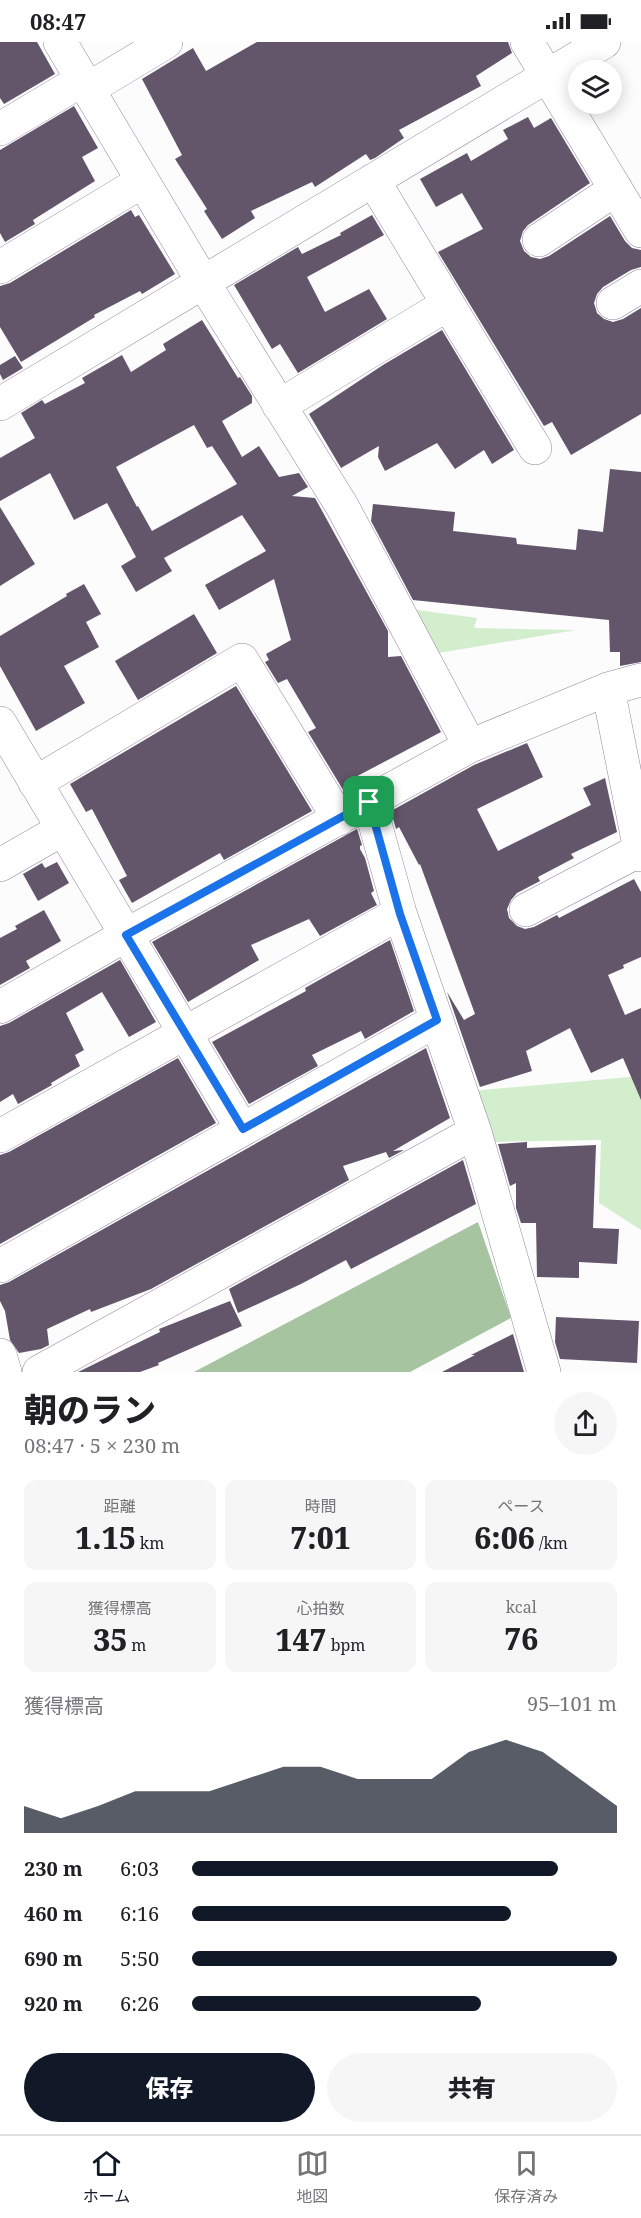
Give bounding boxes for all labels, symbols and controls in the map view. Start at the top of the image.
text: 08:47 [30,6,86,36]
map controls [568,60,622,114]
button: layers [568,60,622,114]
pin [343,776,394,827]
icon: arrive [352,785,385,818]
text: 朝のラン [24,1387,156,1432]
button: share [554,1392,617,1455]
text: 08:47 · 5 × 230 m [24,1432,180,1459]
text: 距離 [104,1495,136,1517]
text: 時間 [304,1495,337,1517]
text: ペース [498,1495,545,1517]
text: 1.15 [75,1517,136,1558]
text: 7:01 [290,1517,351,1558]
text: 6:06 [474,1517,535,1558]
text: km [136,1532,164,1554]
text: /km [535,1532,568,1554]
text: kcal [506,1596,537,1618]
text: 獲得標高 [88,1597,152,1619]
text: 心拍数 [296,1597,345,1619]
text: 76 [504,1618,538,1659]
text: 35 [93,1619,127,1660]
text: 147 [276,1619,327,1660]
text: m [127,1634,146,1656]
text: bpm [327,1634,365,1656]
text: 95–101 m [527,1690,617,1717]
text: 獲得標高 [24,1692,104,1719]
text: 230 m [24,1855,83,1882]
text: 6:03 [120,1855,159,1882]
text: 460 m [24,1900,83,1927]
text: 6:16 [120,1900,159,1927]
text: 690 m [24,1945,83,1972]
text: 5:50 [120,1945,159,1972]
text: 920 m [24,1990,83,2017]
text: 6:26 [120,1990,159,2017]
button: 保存 [24,2053,315,2122]
button: 共有 [327,2053,617,2122]
tab: ホーム [83,2147,130,2207]
tab: 地図 [296,2147,329,2207]
tab: 保存済み [494,2147,558,2207]

